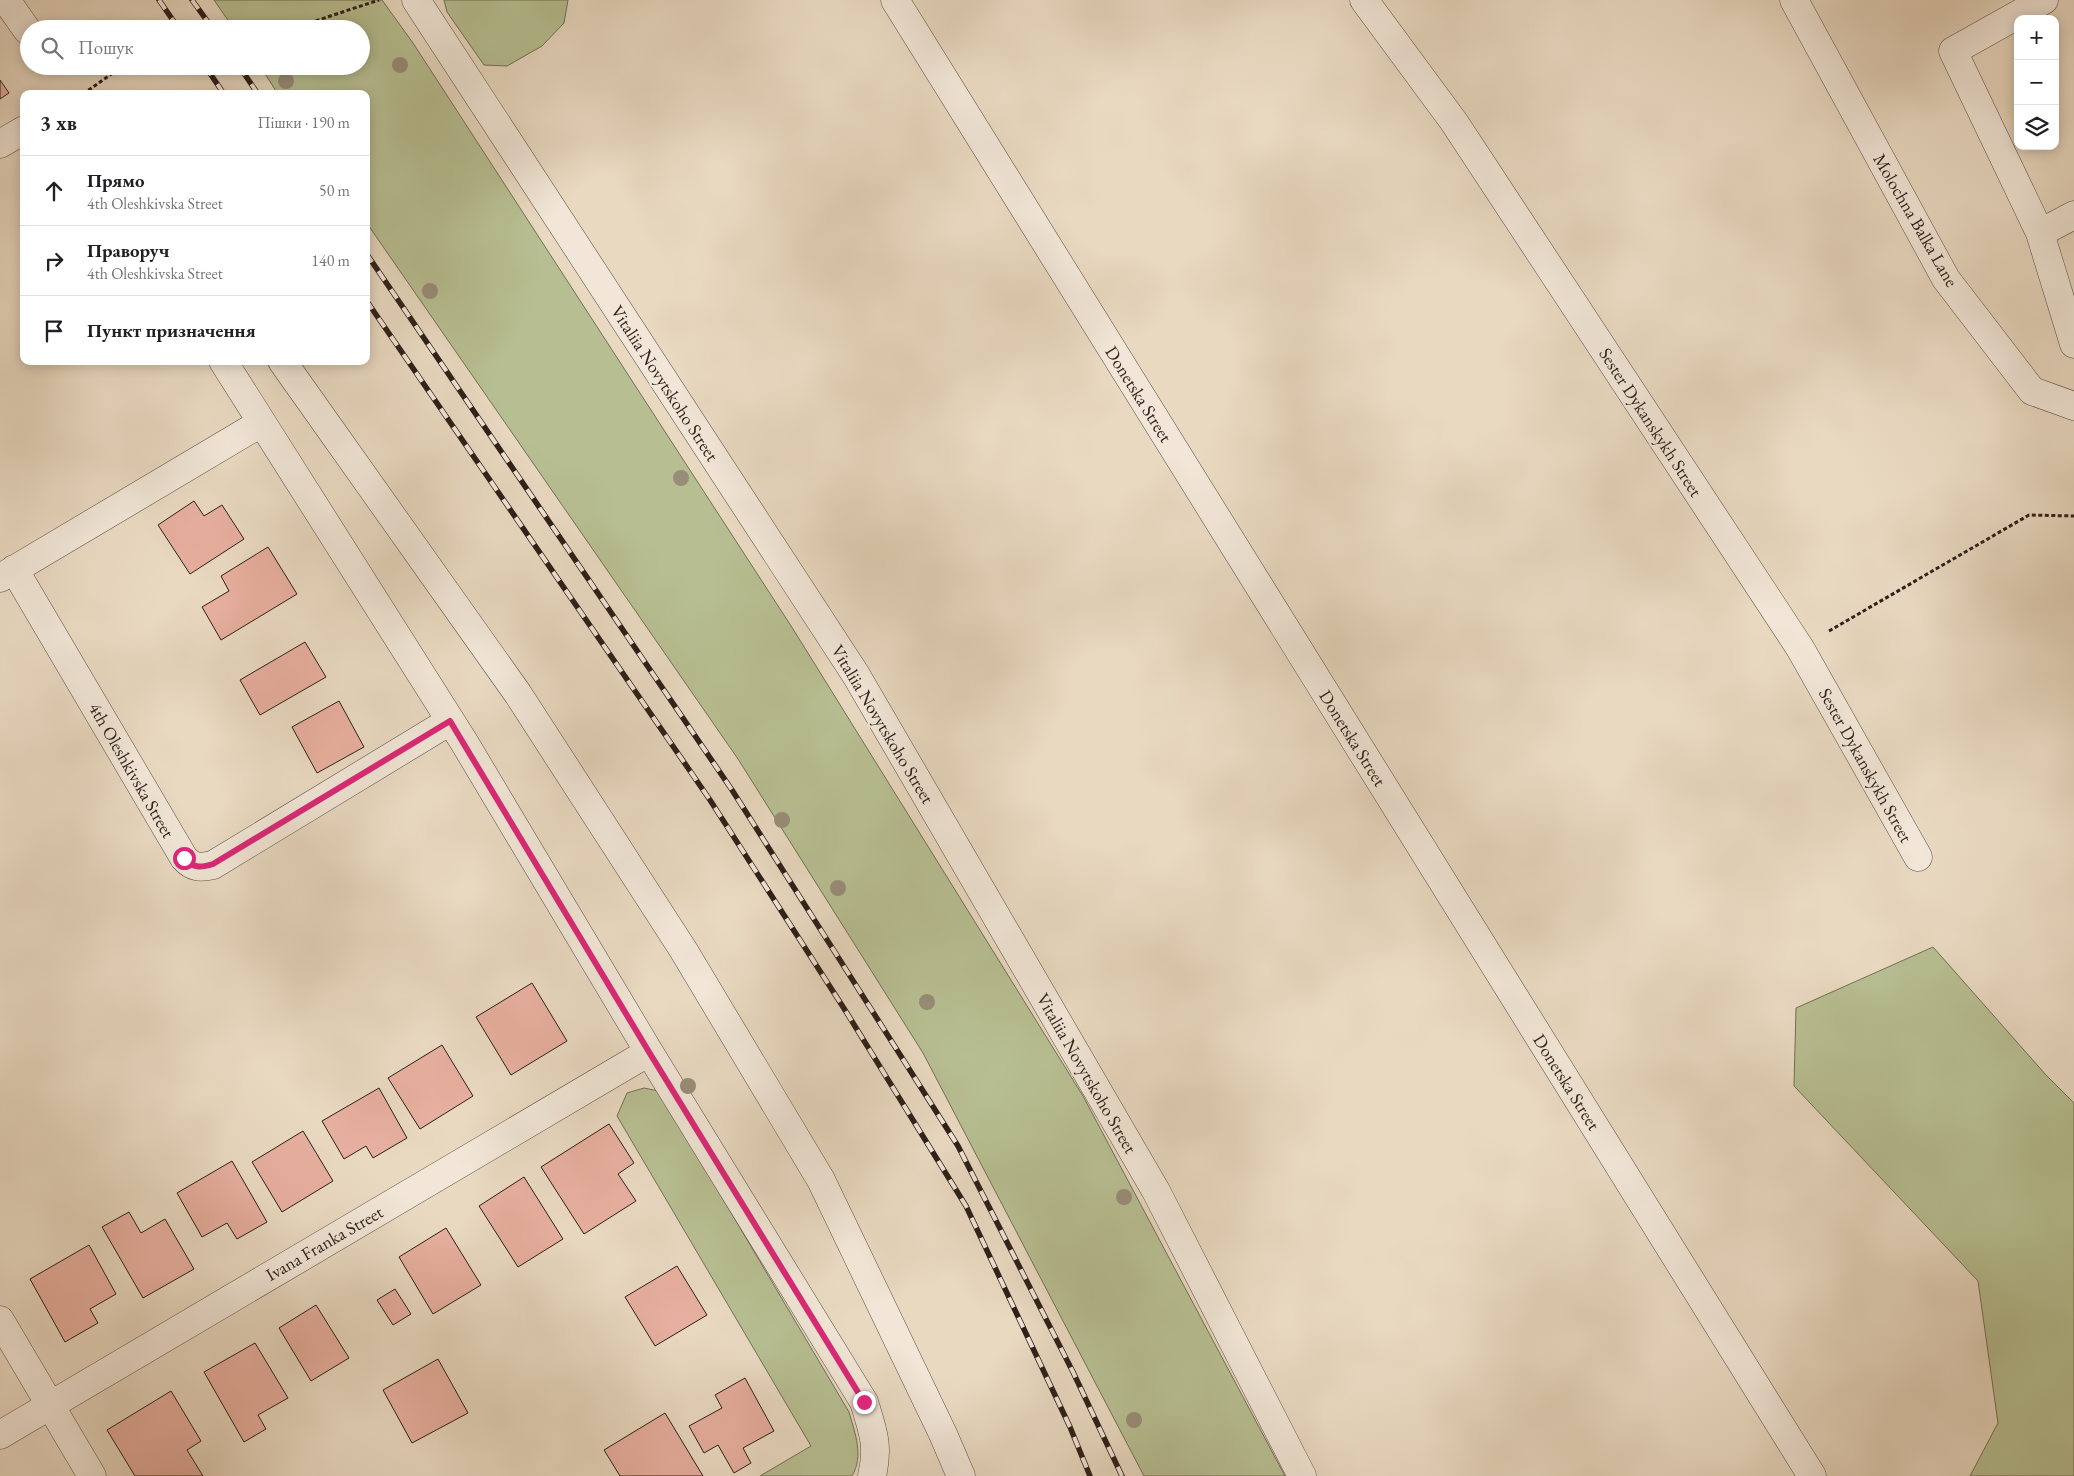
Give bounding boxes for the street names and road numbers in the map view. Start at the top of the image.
street label: Molochna Balka Lane [1869,149,1963,291]
street label: Vitaliia Novytskoho Street [606,301,724,466]
street label: Donetska Street [1100,342,1178,447]
street label: Sester Dykanskykh Street [1594,343,1708,501]
street label: Vitaliia Novytskoho Street [826,640,940,808]
street label: Sester Dykanskykh Street [1814,684,1918,847]
street label: Donetska Street [1314,686,1392,791]
street label: 4th Oleshkivska Street [84,698,180,842]
street label: Vitaliia Novytskoho Street [1032,989,1142,1158]
street label: Donetska Street [1528,1030,1606,1135]
street label: Ivana Franka Street [261,1200,387,1286]

